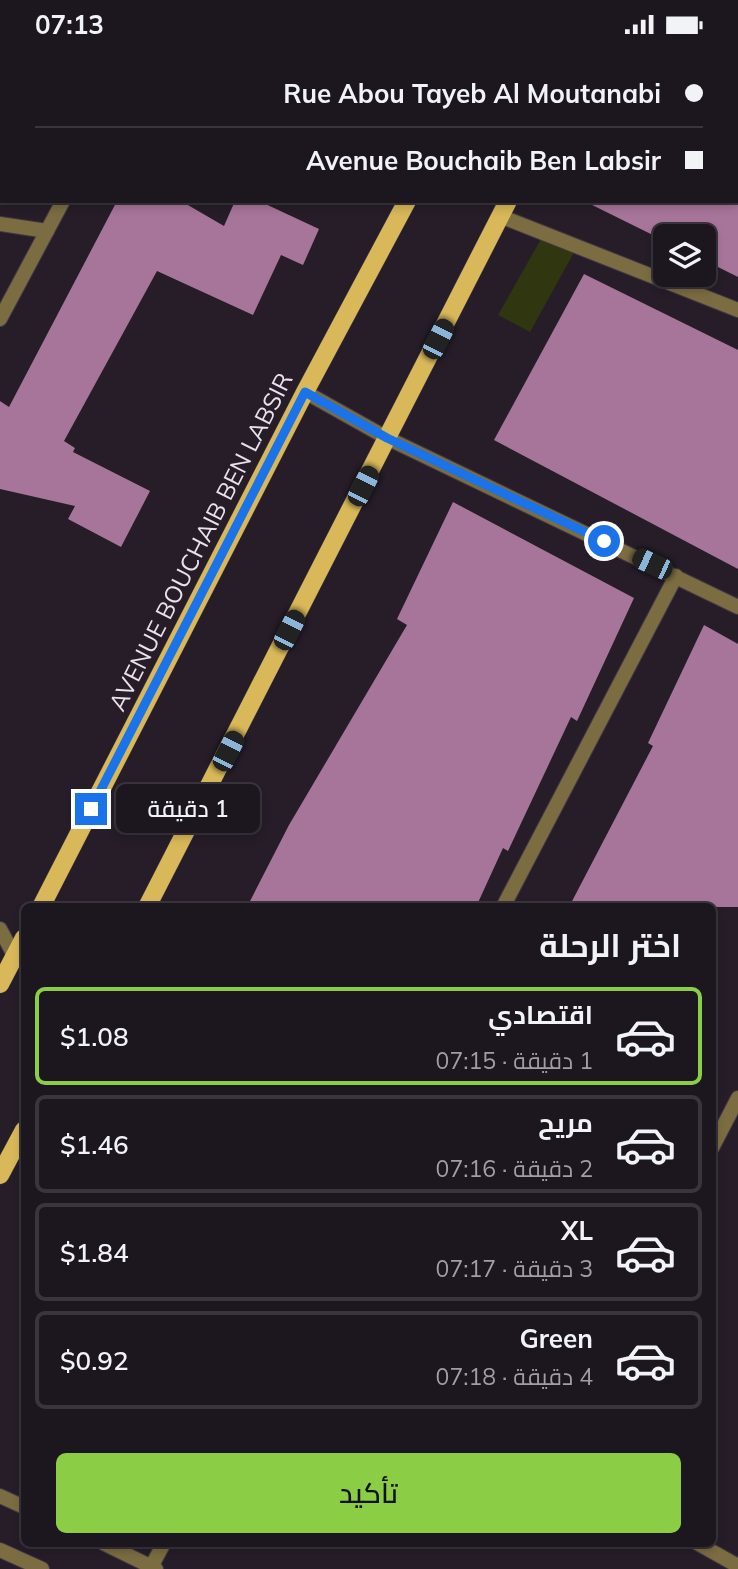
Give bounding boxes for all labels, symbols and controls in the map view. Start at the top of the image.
text: 07:13 [35,8,104,41]
text: Rue Abou Tayeb Al Moutanabi [283,77,661,110]
text: Avenue Bouchaib Ben Labsir [306,144,661,177]
map controls [653,224,716,287]
button: layers [653,224,716,287]
car [420,316,457,362]
street label: AVENUE BOUCHAIB BEN LABSIR [101,367,299,716]
car [345,463,382,509]
route start [588,525,620,557]
car [629,546,676,582]
car [271,607,308,653]
car [210,728,247,774]
callout: 1 دقيقة [116,785,259,833]
route end [75,793,107,825]
text: 1 دقيقة [147,794,229,823]
text: اختر الرحلة [539,925,681,965]
text: اقتصادي [488,998,593,1031]
icon: car [614,1005,677,1068]
text: $1.08 [60,1020,129,1053]
text: 1 دقيقة · 07:15 [436,1046,593,1075]
text: مريح [538,1106,593,1139]
icon: car [614,1113,677,1176]
text: $1.46 [60,1128,129,1161]
text: 2 دقيقة · 07:16 [436,1154,593,1183]
text: XL [561,1214,593,1247]
icon: car [614,1221,677,1284]
text: $1.84 [60,1236,129,1269]
text: 3 دقيقة · 07:17 [436,1254,593,1283]
text: Green [520,1322,593,1355]
icon: car [614,1329,677,1392]
text: $0.92 [60,1344,129,1377]
text: 4 دقيقة · 07:18 [436,1362,593,1391]
button: تأكيد [56,1453,681,1533]

